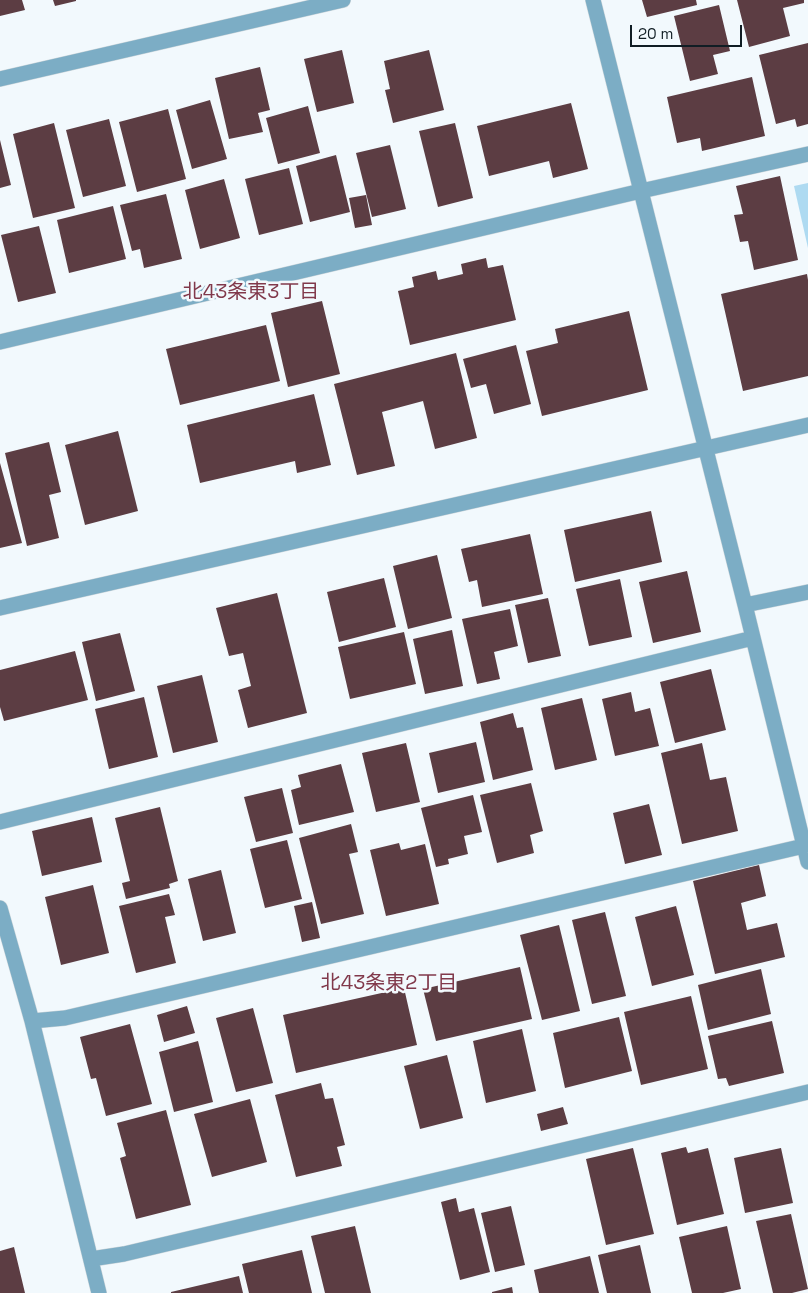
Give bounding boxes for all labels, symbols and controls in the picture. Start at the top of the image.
scale bar [633,15,746,47]
text: 20 m [638,24,673,43]
district label: 北43条東3丁目 [183,281,319,305]
district label: 北43条東2丁目 [321,972,457,996]

